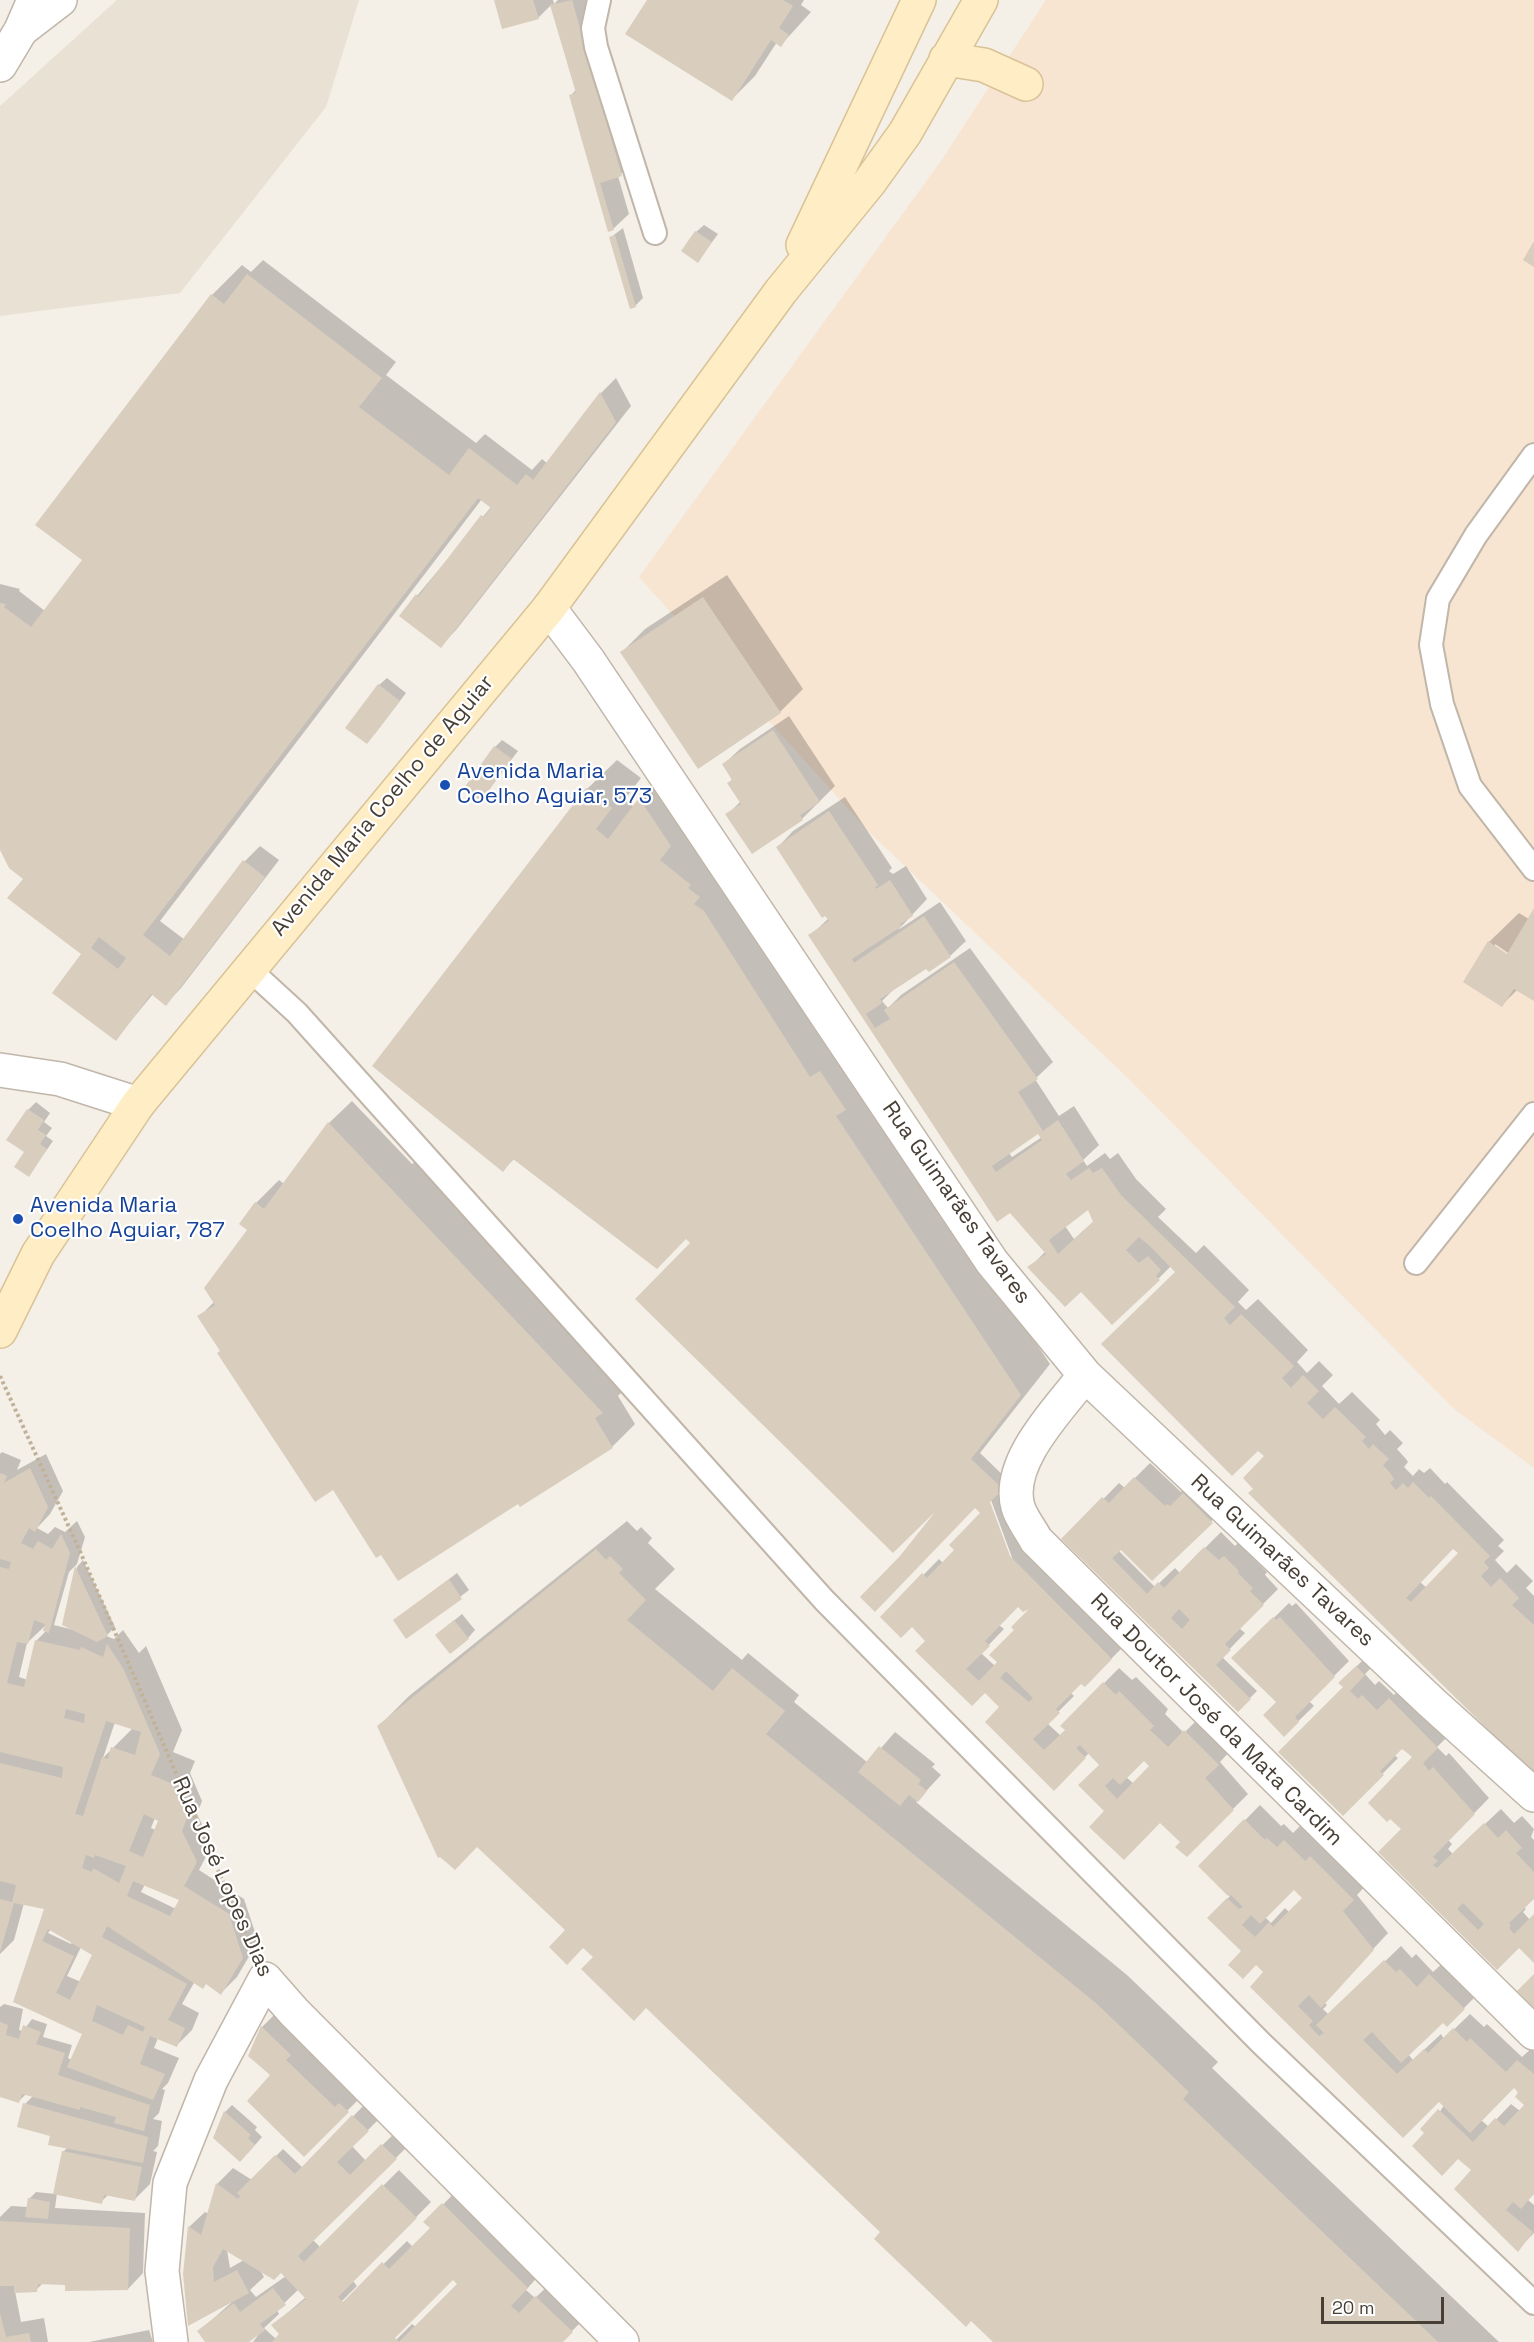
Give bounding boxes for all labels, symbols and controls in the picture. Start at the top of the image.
street label: Avenida Maria Coelho de Aguiar [266,670,500,942]
place label: Avenida Maria Coelho Aguiar, 573 [457,759,652,810]
marker: Avenida Maria Coelho Aguiar, 573 [438,778,452,792]
street label: Rua Guimarães Tavares [876,1097,1036,1309]
place label: Avenida Maria Coelho Aguiar, 787 [30,1193,225,1244]
marker: Avenida Maria Coelho Aguiar, 787 [11,1212,25,1226]
street label: Rua Guimarães Tavares [1185,1469,1379,1653]
street label: Rua Doutor José da Mata Cardim [1084,1588,1348,1852]
street label: Rua José Lopes Dias [166,1773,278,1981]
scale bar [1324,2285,1447,2323]
text: 20 m [1332,2296,1375,2319]

